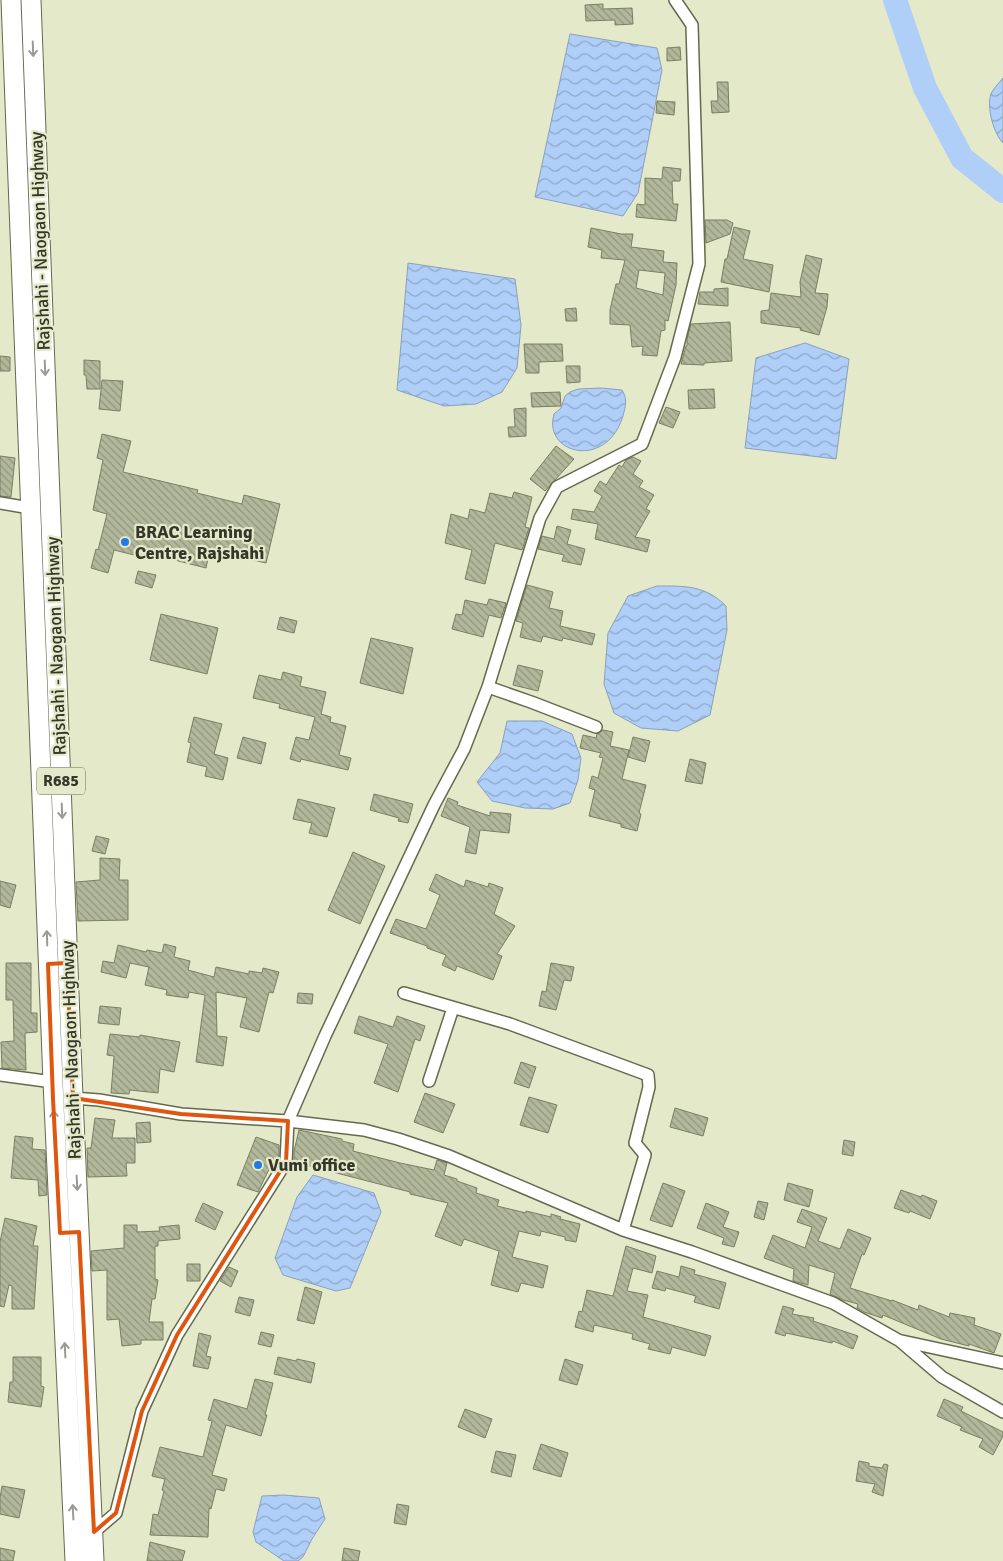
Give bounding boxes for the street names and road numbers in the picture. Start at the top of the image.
street label: Rajshahi - Naogaon Highway [25,131,55,351]
street label: Rajshahi - Naogaon Highway [41,536,71,756]
road number: R685 [37,768,85,794]
street label: Rajshahi - Naogaon Highway [56,940,86,1160]

